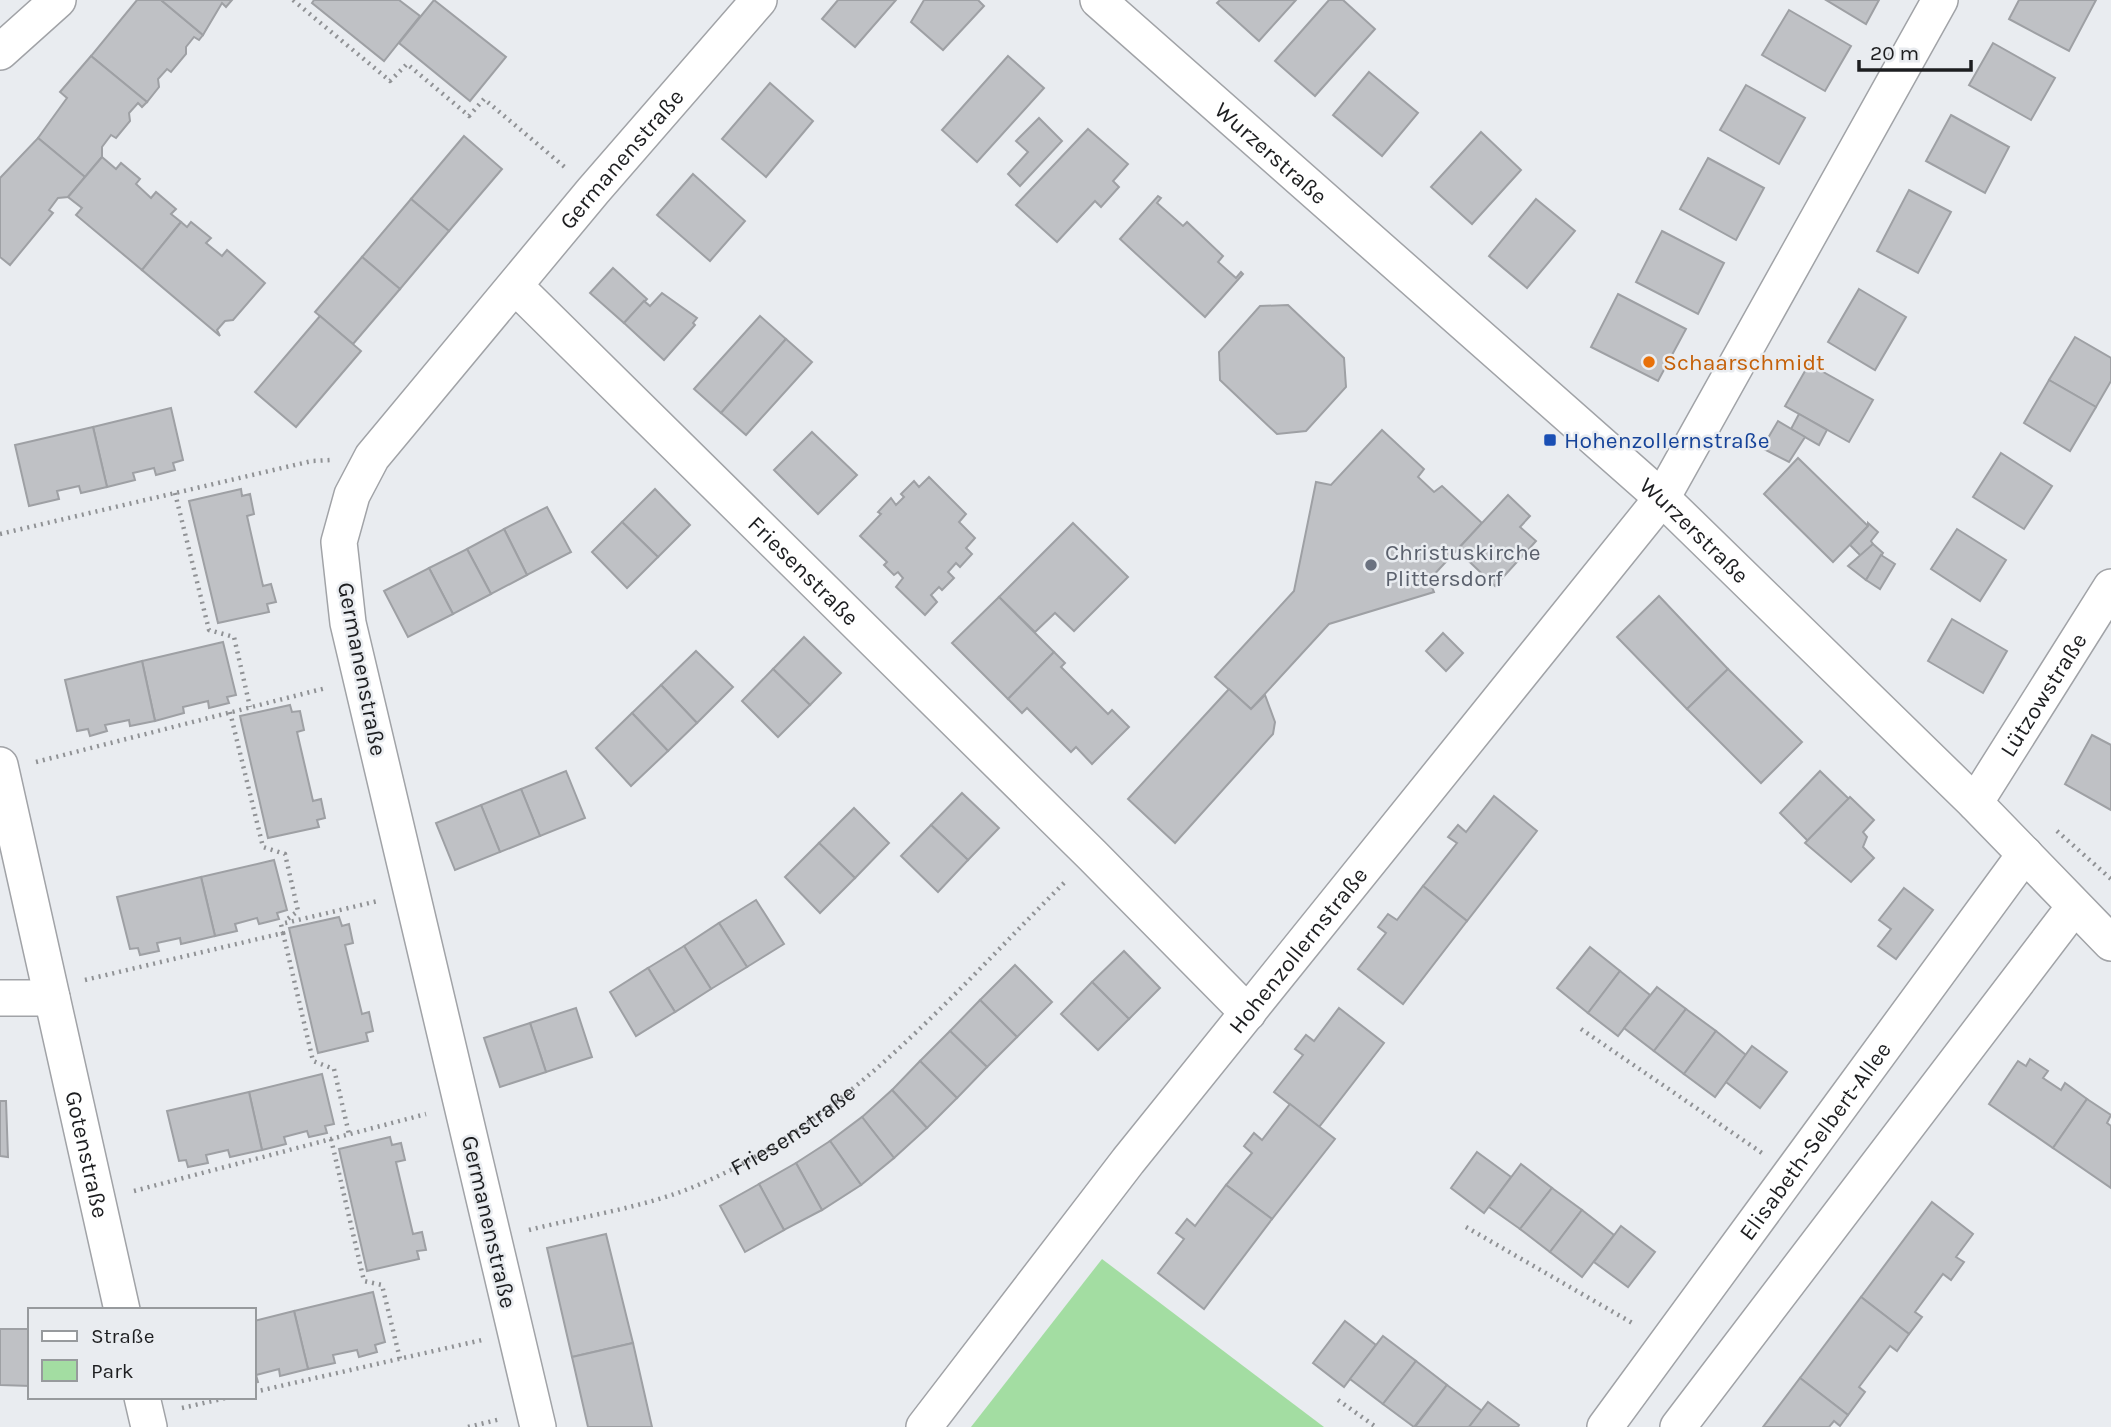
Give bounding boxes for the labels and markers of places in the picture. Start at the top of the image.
place label: Schaarschmidt [1663,349,1825,376]
marker: Schaarschmidt [1641,354,1657,370]
place label: Hohenzollernstraße [1564,427,1770,454]
marker: Hohenzollernstraße [1542,432,1558,448]
place label: Christuskirche Plittersdorf [1385,539,1541,592]
marker: Christuskirche Plittersdorf [1363,557,1379,573]

